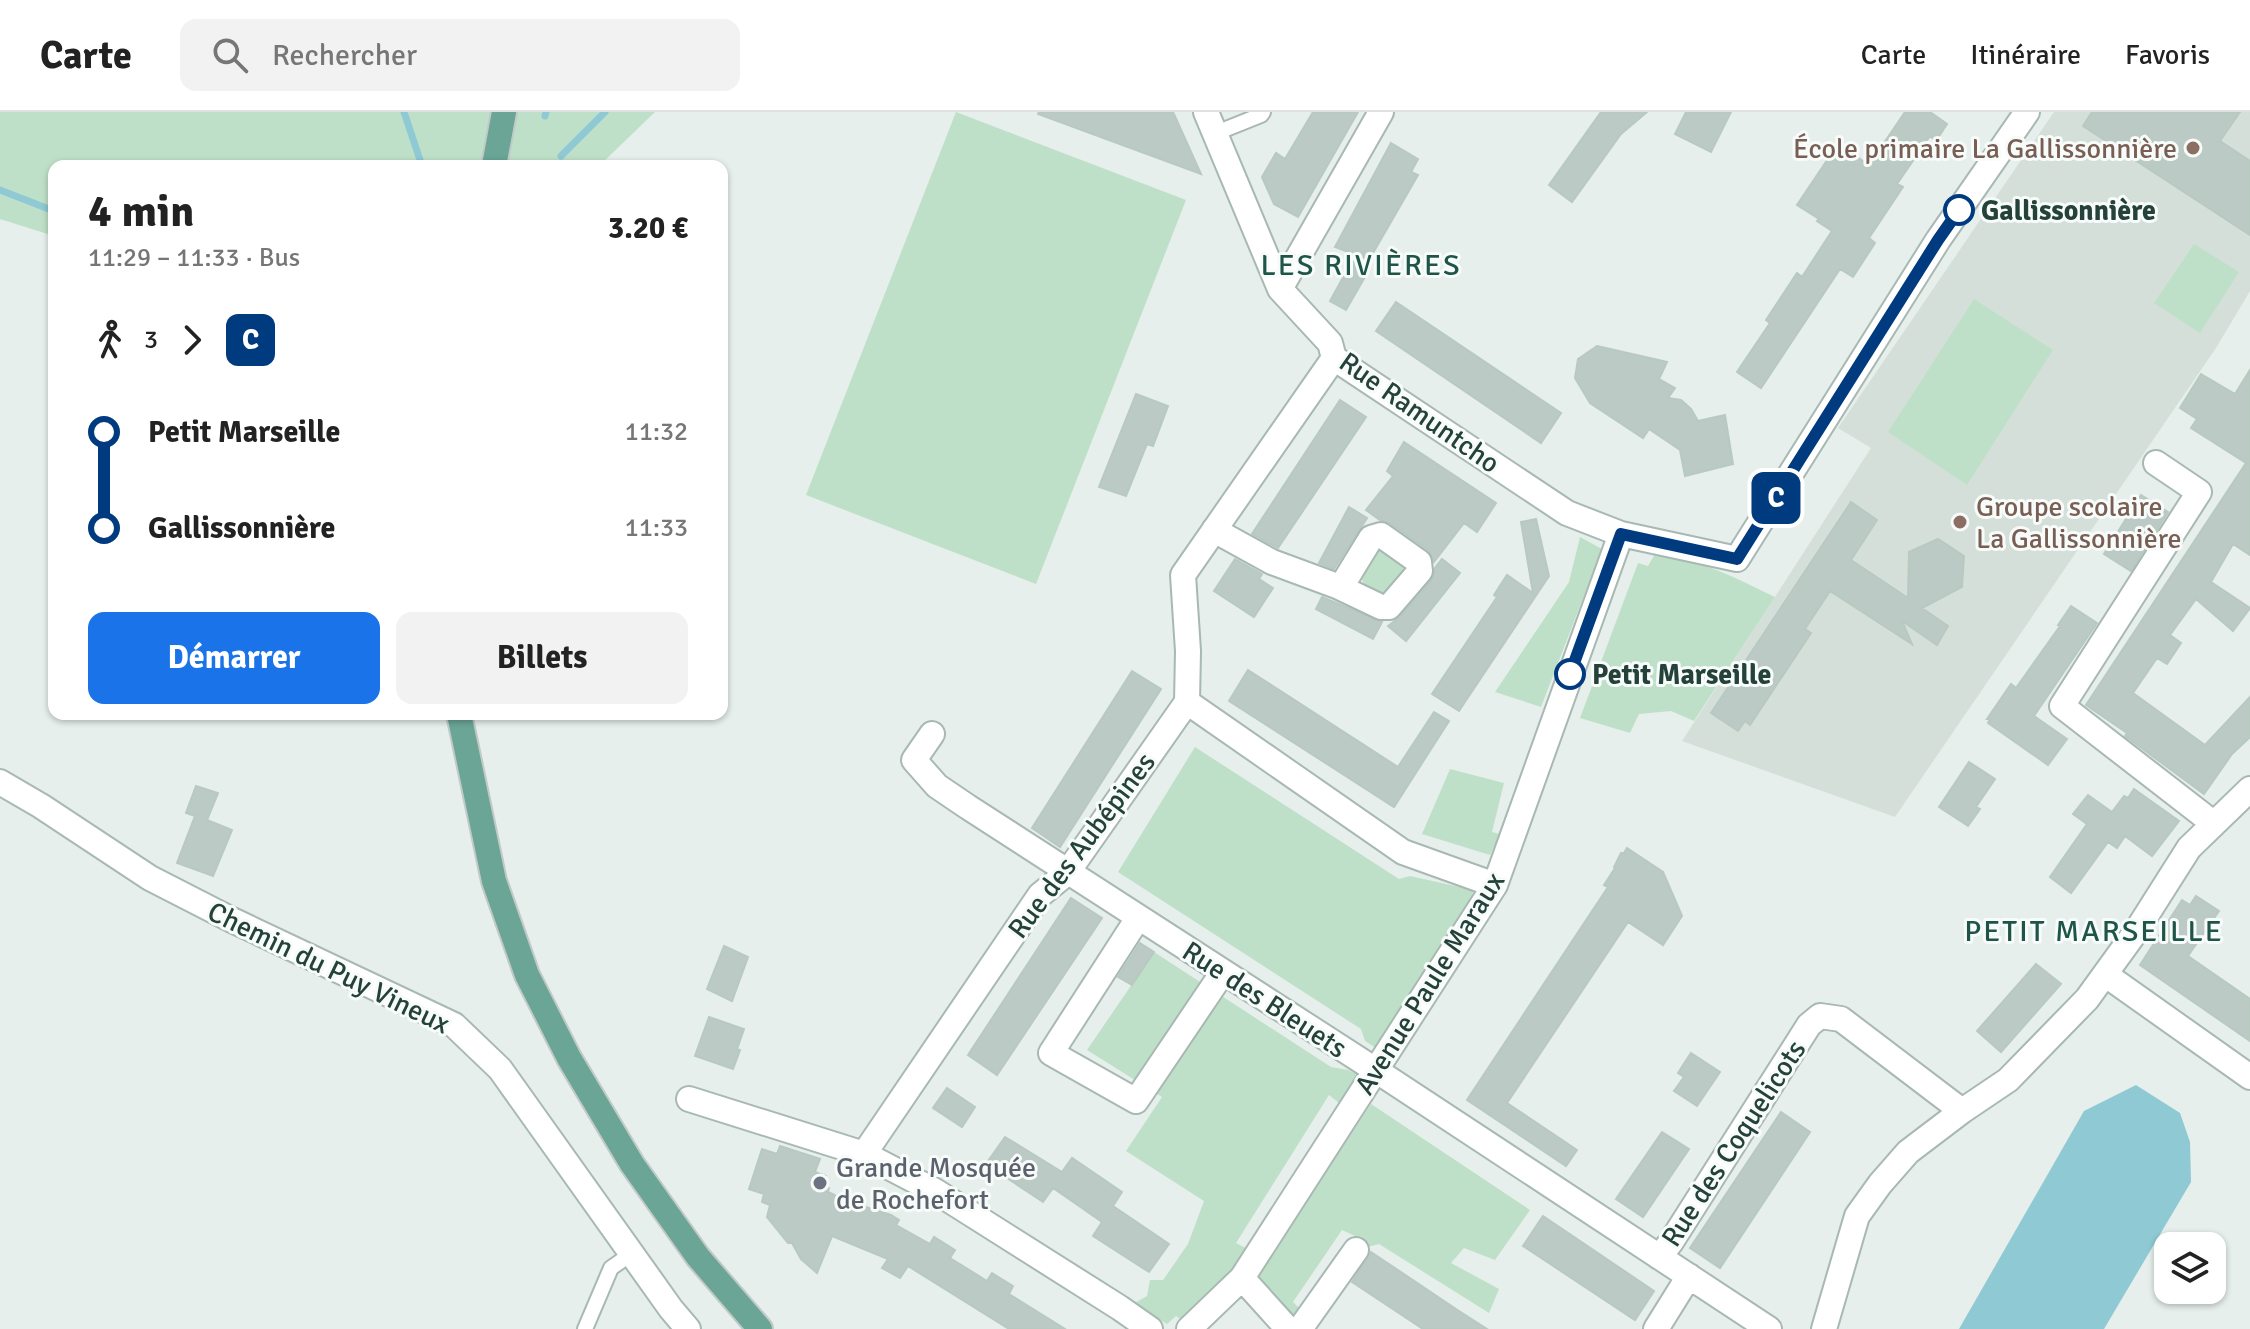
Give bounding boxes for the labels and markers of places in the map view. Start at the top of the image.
place label: École primaire La Gallissonnière [1793,132,2177,166]
marker: École primaire La Gallissonnière [2184,139,2202,157]
place label: Gallissonnière [1981,194,2156,228]
marker: Gallissonnière [1944,195,1974,225]
place label: Groupe scolaire La Gallissonnière [1976,490,2181,556]
marker: Groupe scolaire La Gallissonnière [1951,513,1969,531]
place label: Petit Marseille [1592,658,1771,692]
marker: Petit Marseille [1555,659,1585,689]
place label: Grande Mosquée de Rochefort [836,1151,1036,1217]
marker: Grande Mosquée de Rochefort [811,1174,829,1192]

